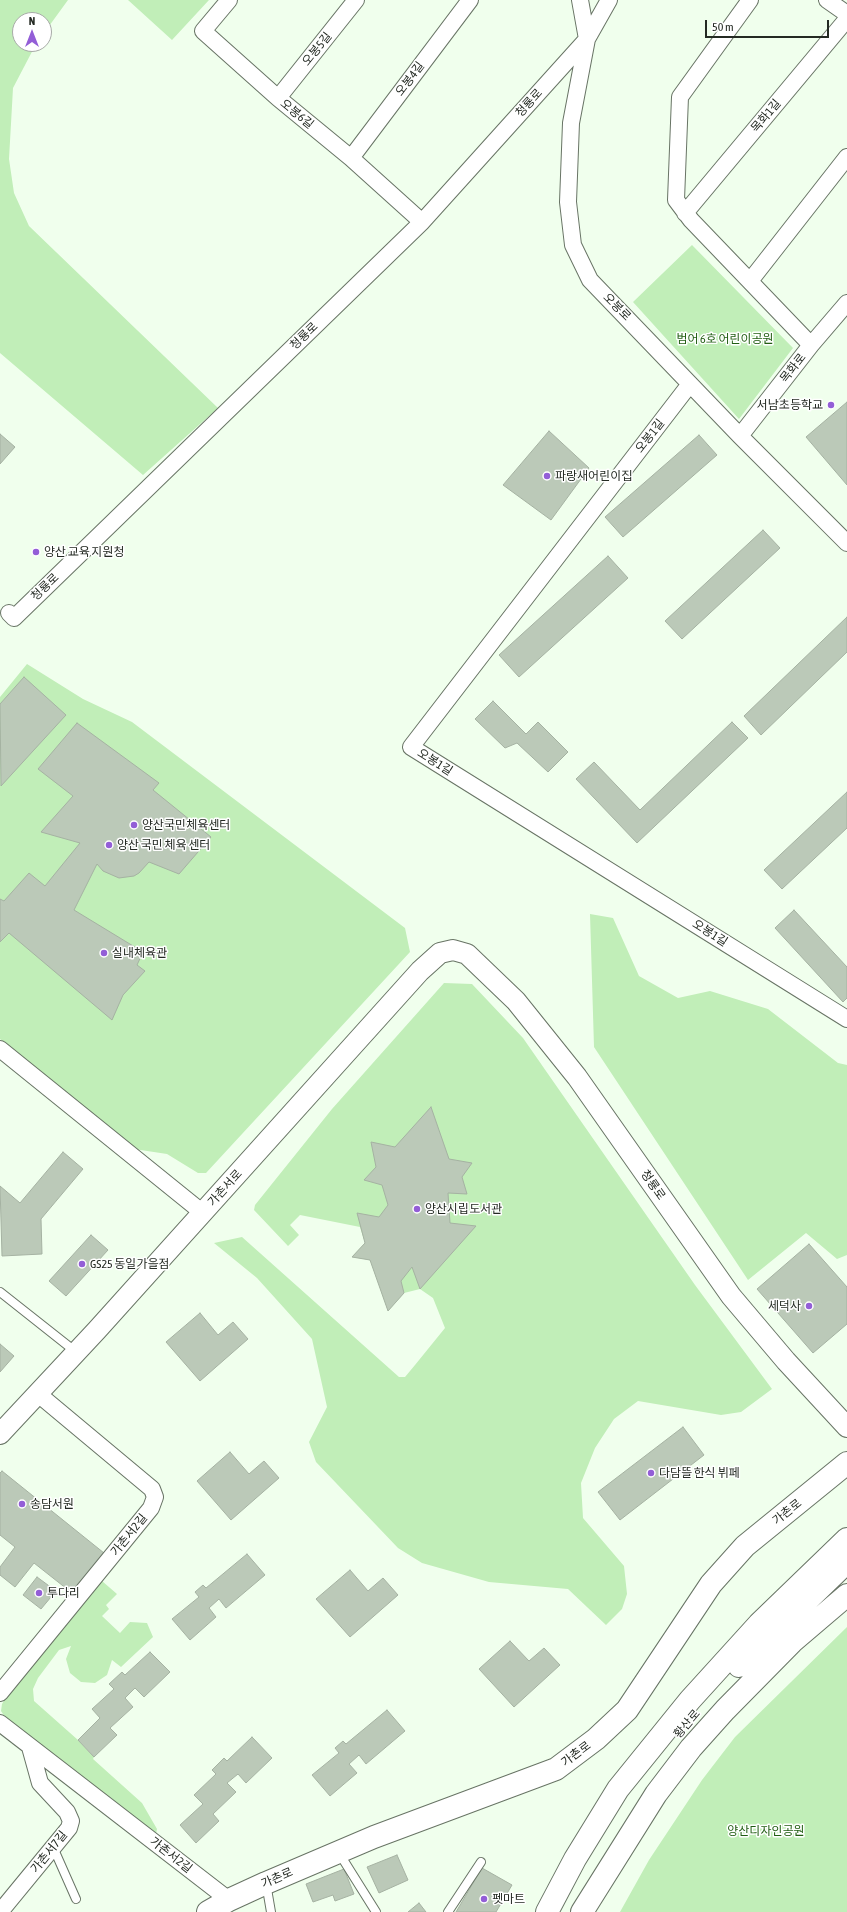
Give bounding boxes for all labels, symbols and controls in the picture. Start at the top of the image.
north arrow [12,12,52,52]
scale bar [707,12,831,38]
text: N [29,15,35,27]
text: 50 m [712,20,734,34]
street label: 오봉5길 [299,29,335,69]
street label: 오봉4길 [393,59,427,99]
street label: 청룡로 [513,86,545,120]
street label: 오봉6길 [277,96,317,132]
street label: 목화1길 [748,97,784,135]
street label: 오봉로 [600,290,634,324]
street label: 청룡로 [287,319,321,353]
park label: 범어 6호 어린이공원 [676,332,774,346]
street label: 목화로 [777,351,809,385]
place label: 서남초등학교 [757,398,823,412]
marker: 서남초등학교 [826,400,836,410]
street label: 오봉1길 [632,416,668,456]
place label: 파랑새어린이집 [555,469,632,483]
marker: 파랑새어린이집 [542,471,552,481]
place label: 양산 교육 지원청 [44,545,125,559]
marker: 양산 교육 지원청 [31,547,41,557]
street label: 청룡로 [28,570,62,604]
street label: 오봉1길 [415,746,455,778]
place label: 양산국민체육센터 [142,818,230,832]
marker: 양산국민체육센터 [129,820,139,830]
place label: 양산 국민 체육 센터 [117,838,210,852]
marker: 양산 국민 체육 센터 [104,840,114,850]
street label: 오봉1길 [690,917,730,949]
place label: 실내체육관 [112,946,167,960]
marker: 실내체육관 [99,948,109,958]
street label: 가촌서로 [205,1167,245,1209]
street label: 청룡로 [638,1167,668,1203]
place label: 양산시립도서관 [425,1202,502,1216]
marker: 양산시립도서관 [412,1204,422,1214]
place label: GS25 동일가을점 [90,1257,170,1271]
marker: GS25 동일가을점 [77,1259,87,1269]
place label: 세덕사 [768,1299,801,1313]
marker: 세덕사 [804,1301,814,1311]
place label: 다담뜰 한식 뷔페 [659,1466,740,1480]
marker: 다담뜰 한식 뷔페 [646,1468,656,1478]
street label: 가촌로 [770,1496,804,1528]
place label: 송담서원 [30,1497,74,1511]
marker: 송담서원 [17,1499,27,1509]
street label: 가촌서2길 [108,1511,150,1559]
place label: 투다리 [47,1586,80,1600]
marker: 투다리 [34,1588,44,1598]
street label: 황산로 [671,1707,703,1741]
street label: 가촌로 [558,1738,594,1770]
park label: 양산디자인공원 [727,1824,805,1838]
street label: 가촌서7길 [28,1828,70,1876]
street label: 가촌서2길 [147,1834,195,1876]
street label: 가촌로 [259,1865,295,1891]
place label: 펫마트 [492,1892,525,1906]
marker: 펫마트 [479,1894,489,1904]

